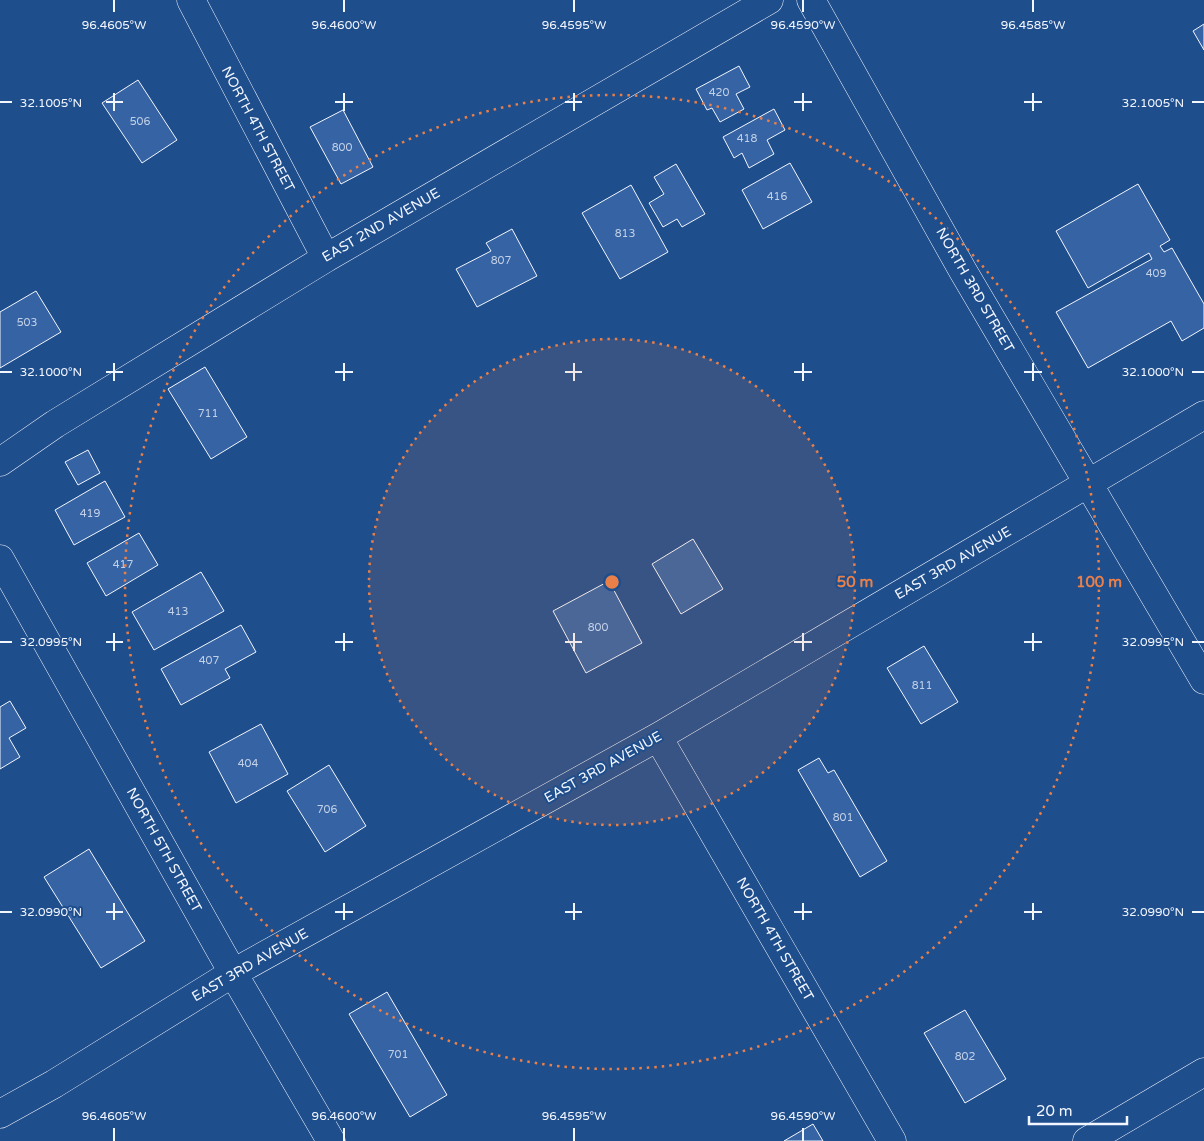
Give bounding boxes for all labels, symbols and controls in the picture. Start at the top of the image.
text: 96.4605°W [82,18,146,32]
text: 96.4600°W [312,18,376,32]
text: 96.4595°W [542,18,606,32]
text: 96.4590°W [771,18,835,32]
text: 96.4585°W [1001,18,1065,32]
street label: NORTH 4TH STREET [218,63,299,195]
house number: 420 [709,86,729,99]
text: 32.1005°N [20,96,82,110]
text: 32.1005°N [1122,96,1184,110]
house number: 506 [130,115,150,128]
house number: 418 [737,132,757,145]
house number: 800 [332,141,352,154]
street label: EAST 2ND AVENUE [319,184,443,266]
house number: 416 [767,190,787,203]
street label: NORTH 3RD STREET [932,225,1018,356]
house number: 813 [615,227,635,240]
house number: 807 [491,254,511,267]
house number: 409 [1146,267,1166,280]
house number: 503 [17,316,37,329]
text: 32.1000°N [20,365,82,379]
text: 32.1000°N [1122,365,1184,379]
house number: 711 [198,407,218,420]
house number: 419 [80,507,100,520]
street label: EAST 3RD AVENUE [892,523,1014,603]
house number: 417 [113,558,133,571]
centre of rings [603,573,621,591]
text: 50 m [837,573,873,591]
text: 100 m [1076,573,1122,591]
house number: 413 [168,605,188,618]
house number: 800 [588,621,608,634]
text: 32.0995°N [20,635,82,649]
text: 32.0995°N [1122,635,1184,649]
house number: 407 [199,654,219,667]
house number: 811 [912,679,932,692]
street label: EAST 3RD AVENUE [541,728,665,806]
house number: 404 [238,757,258,770]
street label: NORTH 5TH STREET [123,785,206,916]
house number: 706 [317,803,337,816]
house number: 801 [833,811,853,824]
street label: NORTH 4TH STREET [733,874,818,1004]
text: 32.0990°N [20,905,82,919]
text: 32.0990°N [1122,905,1184,919]
street label: EAST 3RD AVENUE [189,925,311,1005]
house number: 701 [388,1048,408,1061]
house number: 802 [955,1050,975,1063]
scale bar [1029,1094,1126,1126]
text: 20 m [1036,1102,1073,1120]
text: 96.4605°W [82,1109,146,1123]
text: 96.4600°W [312,1109,376,1123]
text: 96.4595°W [542,1109,606,1123]
text: 96.4590°W [771,1109,835,1123]

